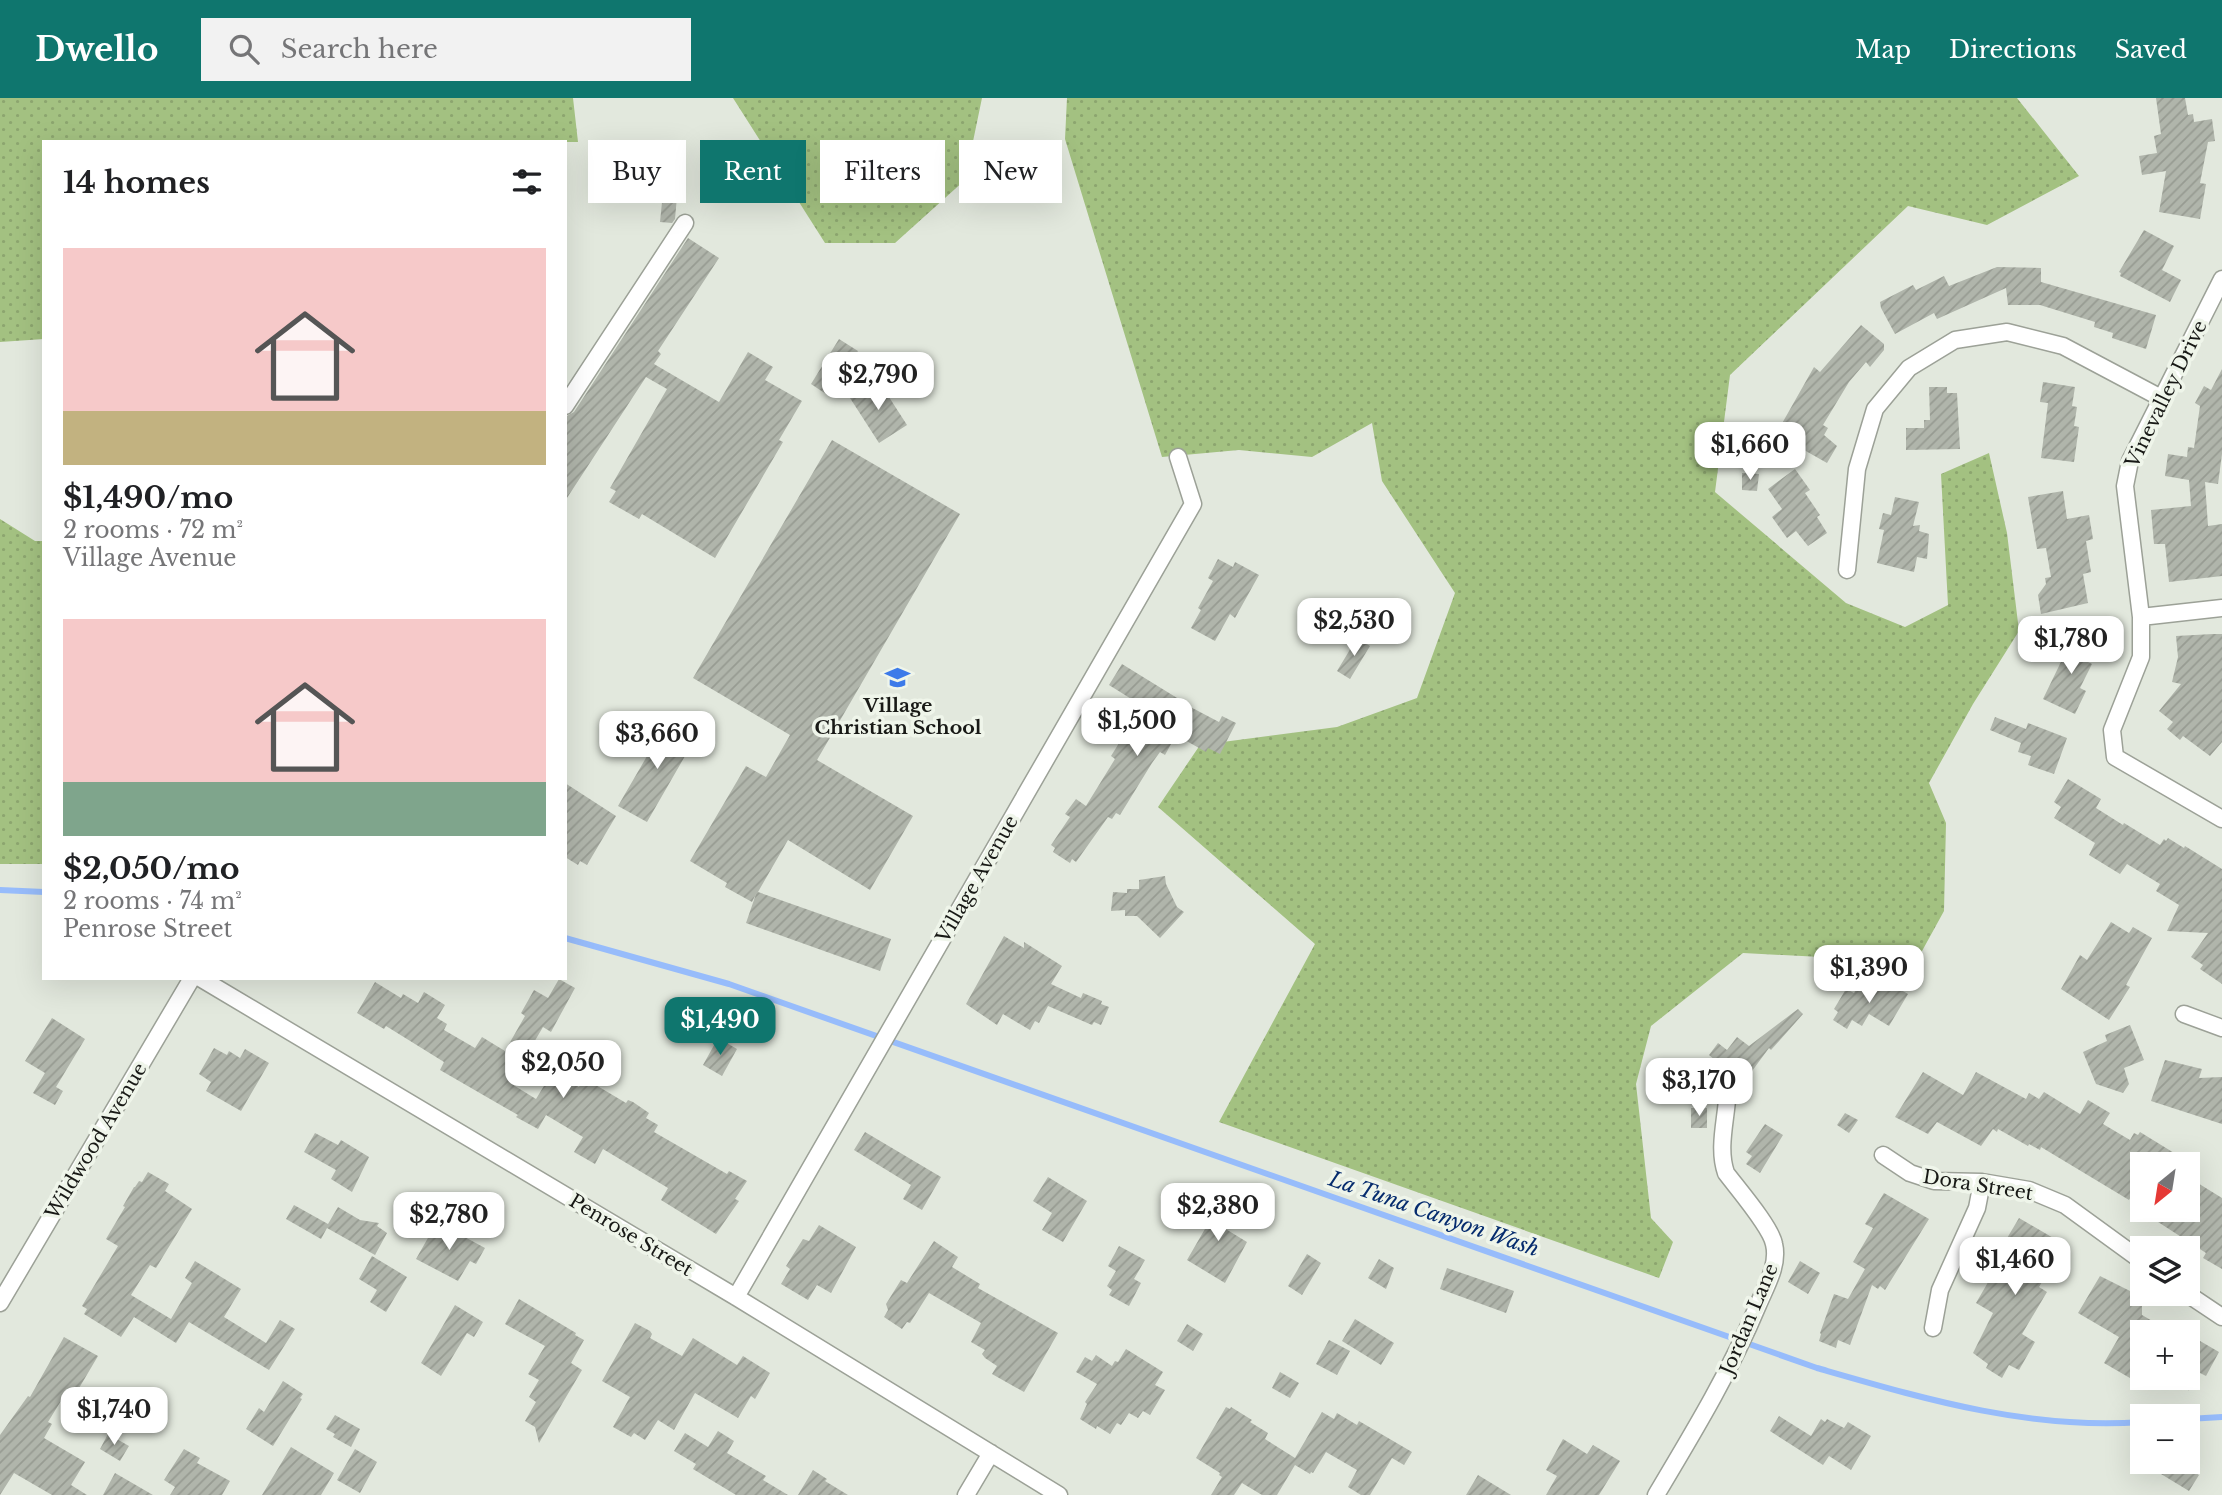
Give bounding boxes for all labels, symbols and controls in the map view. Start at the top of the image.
search box [201,18,691,81]
text: Dwello [35,29,159,70]
icon: search [225,30,263,68]
text: Search here [281,33,438,65]
text: Map [1855,35,1911,64]
text: Directions [1949,35,2077,64]
text: Saved [2115,35,2187,64]
chip: Buy [588,140,686,203]
chip: Rent [700,140,806,203]
chip: Filters [820,140,945,203]
chip: New [959,140,1062,203]
icon: filters [508,163,546,201]
text: 14 homes [63,164,210,201]
icon: home [242,293,368,419]
street label: Vinevalley Drive [2120,317,2212,472]
pin: $2,790 [821,352,935,412]
text: $2,790 [838,361,918,389]
pin: $1,660 [1693,422,1807,482]
text: $1,660 [1711,431,1789,459]
text: $1,490/mo [63,479,233,516]
text: 2 rooms · 72 m² [63,516,243,544]
text: Village Avenue [63,544,236,572]
pin: $2,530 [1297,598,1411,658]
text: $2,530 [1313,607,1395,635]
pin: $1,780 [2014,616,2128,676]
text: $1,780 [2034,625,2108,653]
school or university icon: Village Christian School [884,663,912,691]
icon: home [242,664,368,790]
place label: Village Christian School [815,694,982,739]
pin: $1,500 [1080,698,1194,758]
text: $1,500 [1097,707,1177,735]
pin: $3,660 [600,712,714,771]
text: $3,660 [615,720,699,748]
street label: Village Avenue [931,811,1023,948]
text: $2,050/mo [63,850,240,887]
text: 2 rooms · 74 m² [63,887,242,915]
text: Penrose Street [63,915,232,943]
pin: $1,390 [1812,946,1926,1005]
text: $1,390 [1830,954,1908,982]
pin: $1,490 [663,998,777,1057]
text: $1,490 [680,1006,760,1034]
pin: $2,050 [506,1040,620,1100]
text: $2,050 [521,1049,605,1077]
pin: $3,170 [1642,1058,1756,1118]
street label: Wildwood Avenue [40,1059,152,1224]
text: $3,170 [1662,1067,1736,1095]
north arrow [2130,1152,2200,1222]
map controls [2130,1152,2200,1474]
water label: La Tuna Canyon Wash [1324,1165,1543,1262]
street label: Dora Street [1921,1165,2036,1205]
pin: $2,380 [1161,1184,1275,1243]
street label: Penrose Street [565,1189,698,1281]
pin: $2,780 [392,1192,506,1252]
text: $2,380 [1177,1192,1259,1220]
text: $2,780 [409,1201,489,1229]
button: layers [2130,1236,2200,1306]
pin: $1,460 [1958,1238,2072,1297]
text: $1,460 [1975,1246,2055,1274]
street label: Jordan Lane [1714,1260,1783,1381]
button: + [2130,1320,2200,1390]
pin: $1,740 [57,1388,171,1447]
text: $1,740 [77,1396,151,1424]
button: − [2130,1404,2200,1474]

